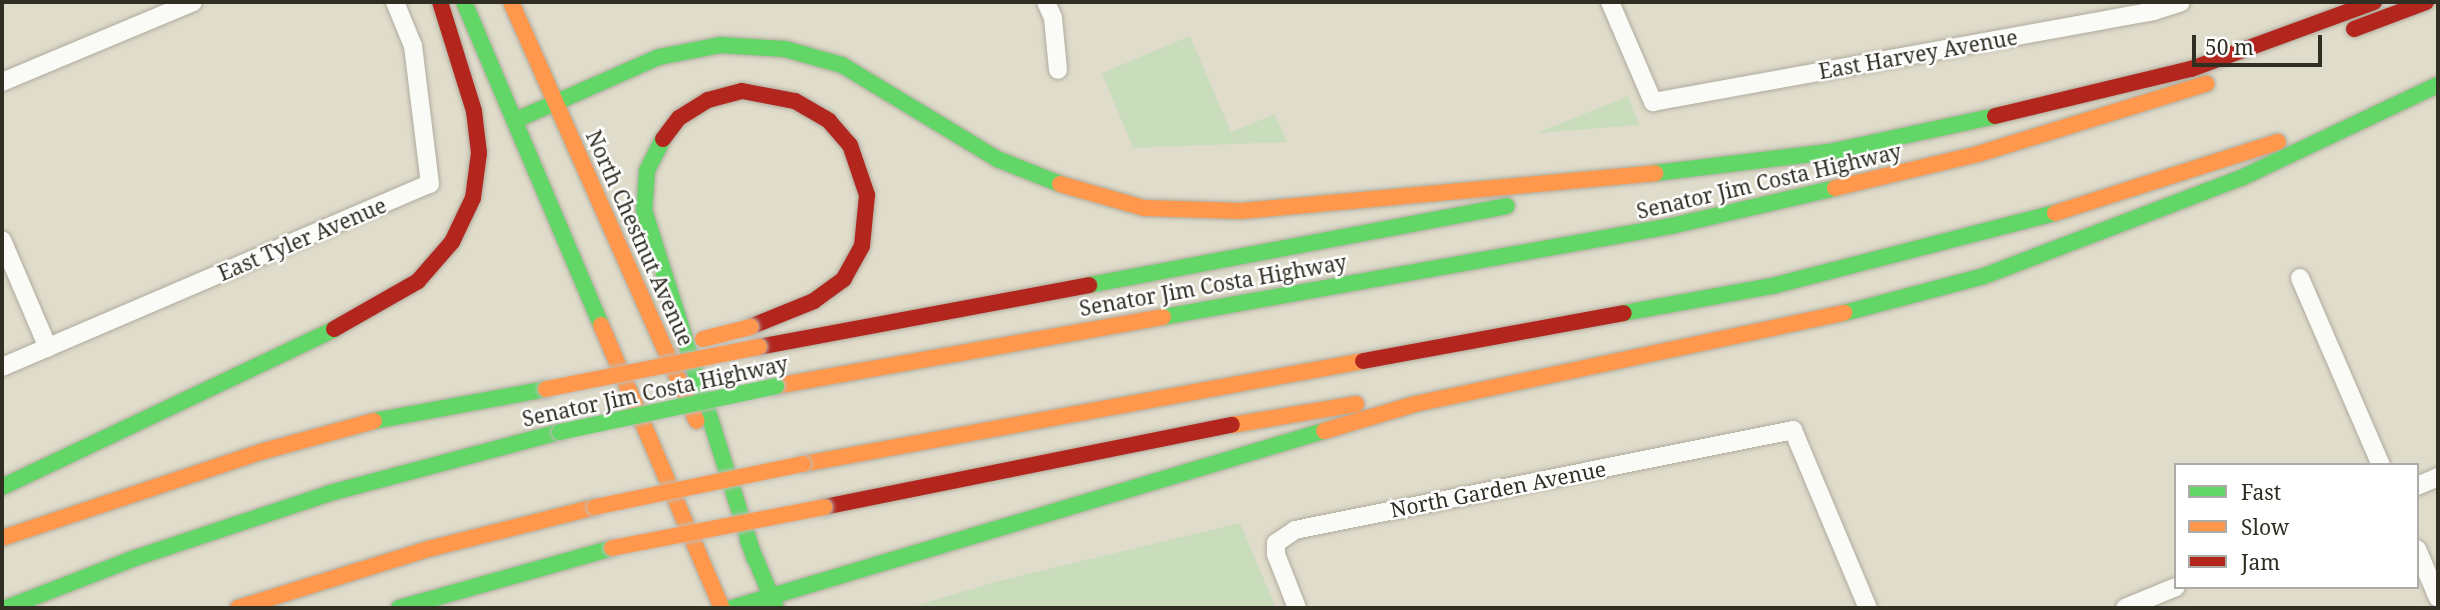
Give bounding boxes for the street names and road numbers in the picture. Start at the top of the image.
street label: East Harvey Avenue [1817,24,2019,84]
street label: North Chestnut Avenue [581,126,699,350]
street label: Senator Jim Costa Highway [1634,138,1904,224]
street label: East Tyler Avenue [214,192,390,286]
street label: Senator Jim Costa Highway [1077,249,1349,321]
street label: Senator Jim Costa Highway [520,351,790,431]
street label: North Garden Avenue [1388,456,1608,522]

